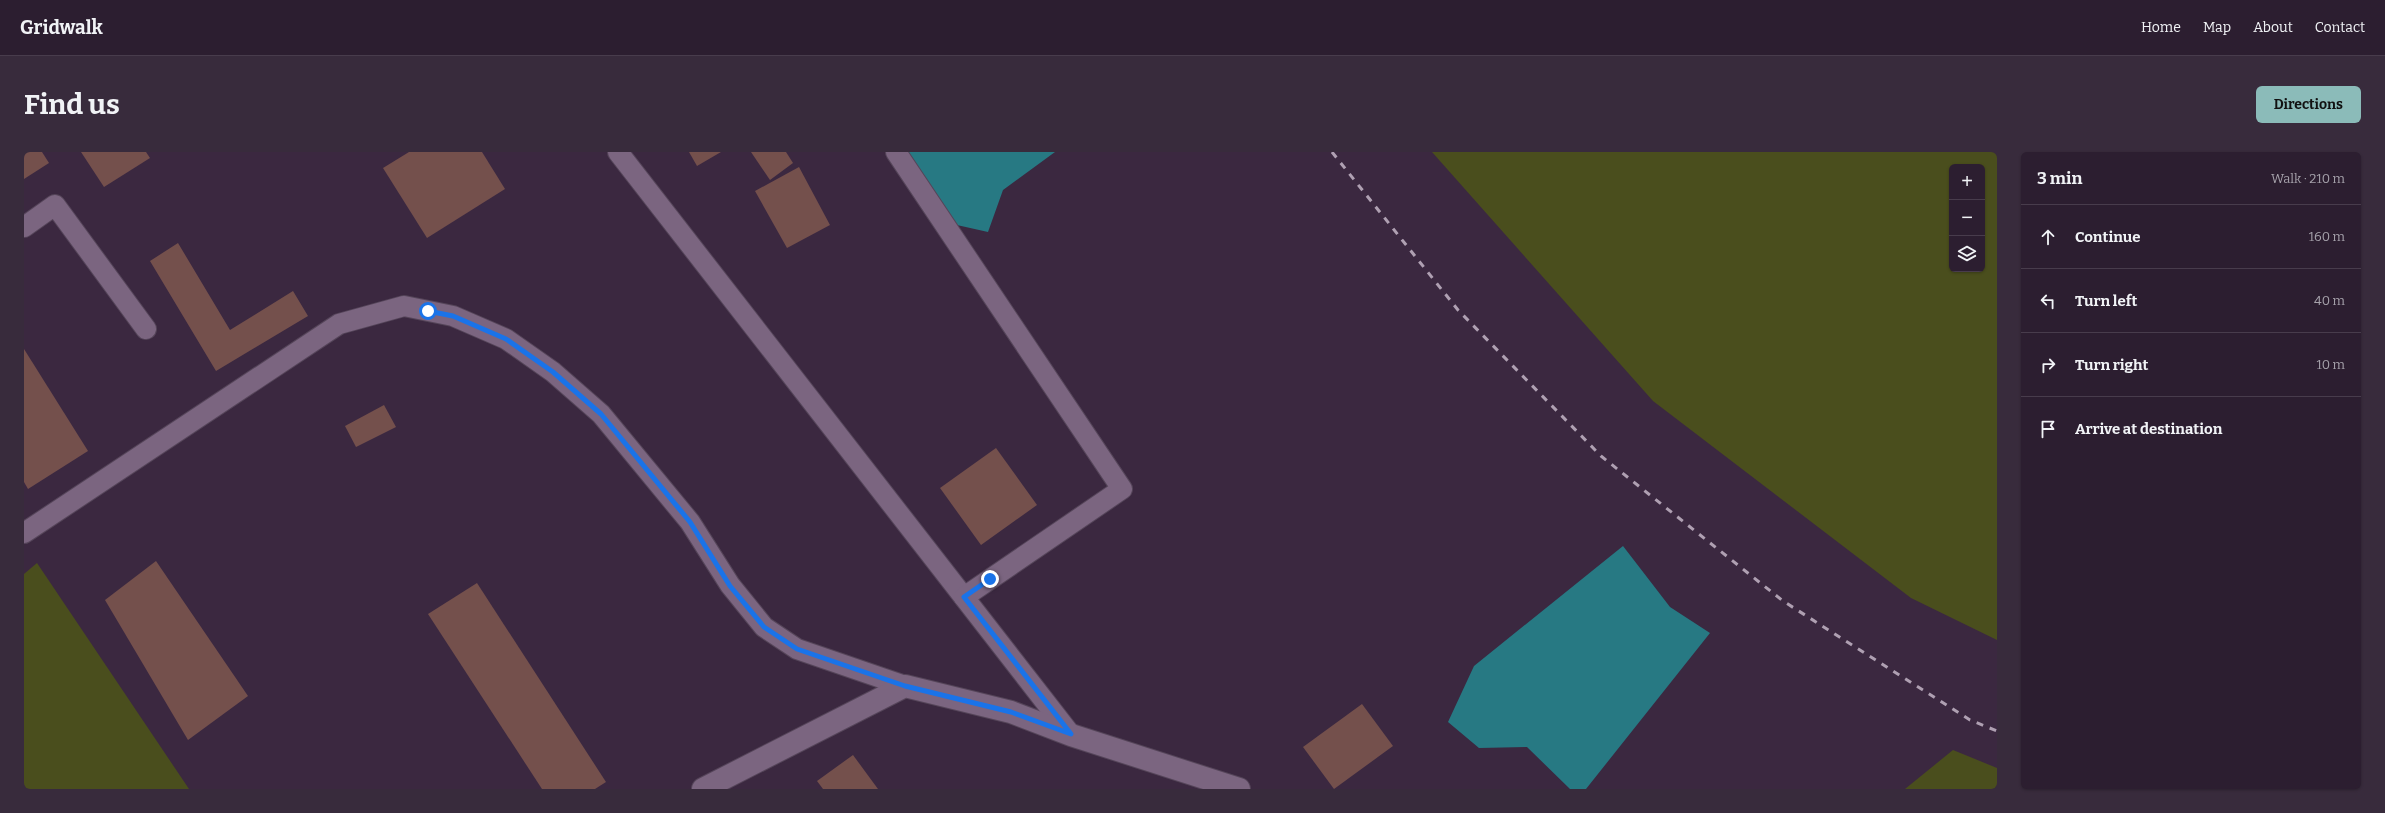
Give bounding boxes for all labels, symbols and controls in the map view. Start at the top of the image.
text: Gridwalk [20,16,103,39]
text: Home [2141,19,2181,36]
text: Map [2203,19,2231,36]
text: About [2253,19,2293,36]
text: Contact [2315,19,2365,36]
button: Directions [2256,86,2361,123]
text: Find us [24,88,120,121]
map controls [1949,164,1985,272]
button: + [1949,164,1985,200]
text: 3 min [2037,168,2082,189]
text: Walk · 210 m [2271,171,2345,186]
button: − [1949,200,1985,236]
icon: ahead [2037,226,2059,248]
text: Continue [2075,228,2141,246]
text: 160 m [2309,229,2345,244]
button: layers [1949,236,1985,272]
icon: left [2037,290,2059,312]
text: Turn left [2075,292,2137,310]
text: 40 m [2314,293,2345,308]
route start [419,302,437,320]
icon: right [2037,354,2059,376]
text: Turn right [2075,356,2148,374]
text: 10 m [2316,357,2345,372]
icon: arrive [2037,418,2059,440]
text: Arrive at destination [2075,420,2222,438]
route end [981,570,999,588]

